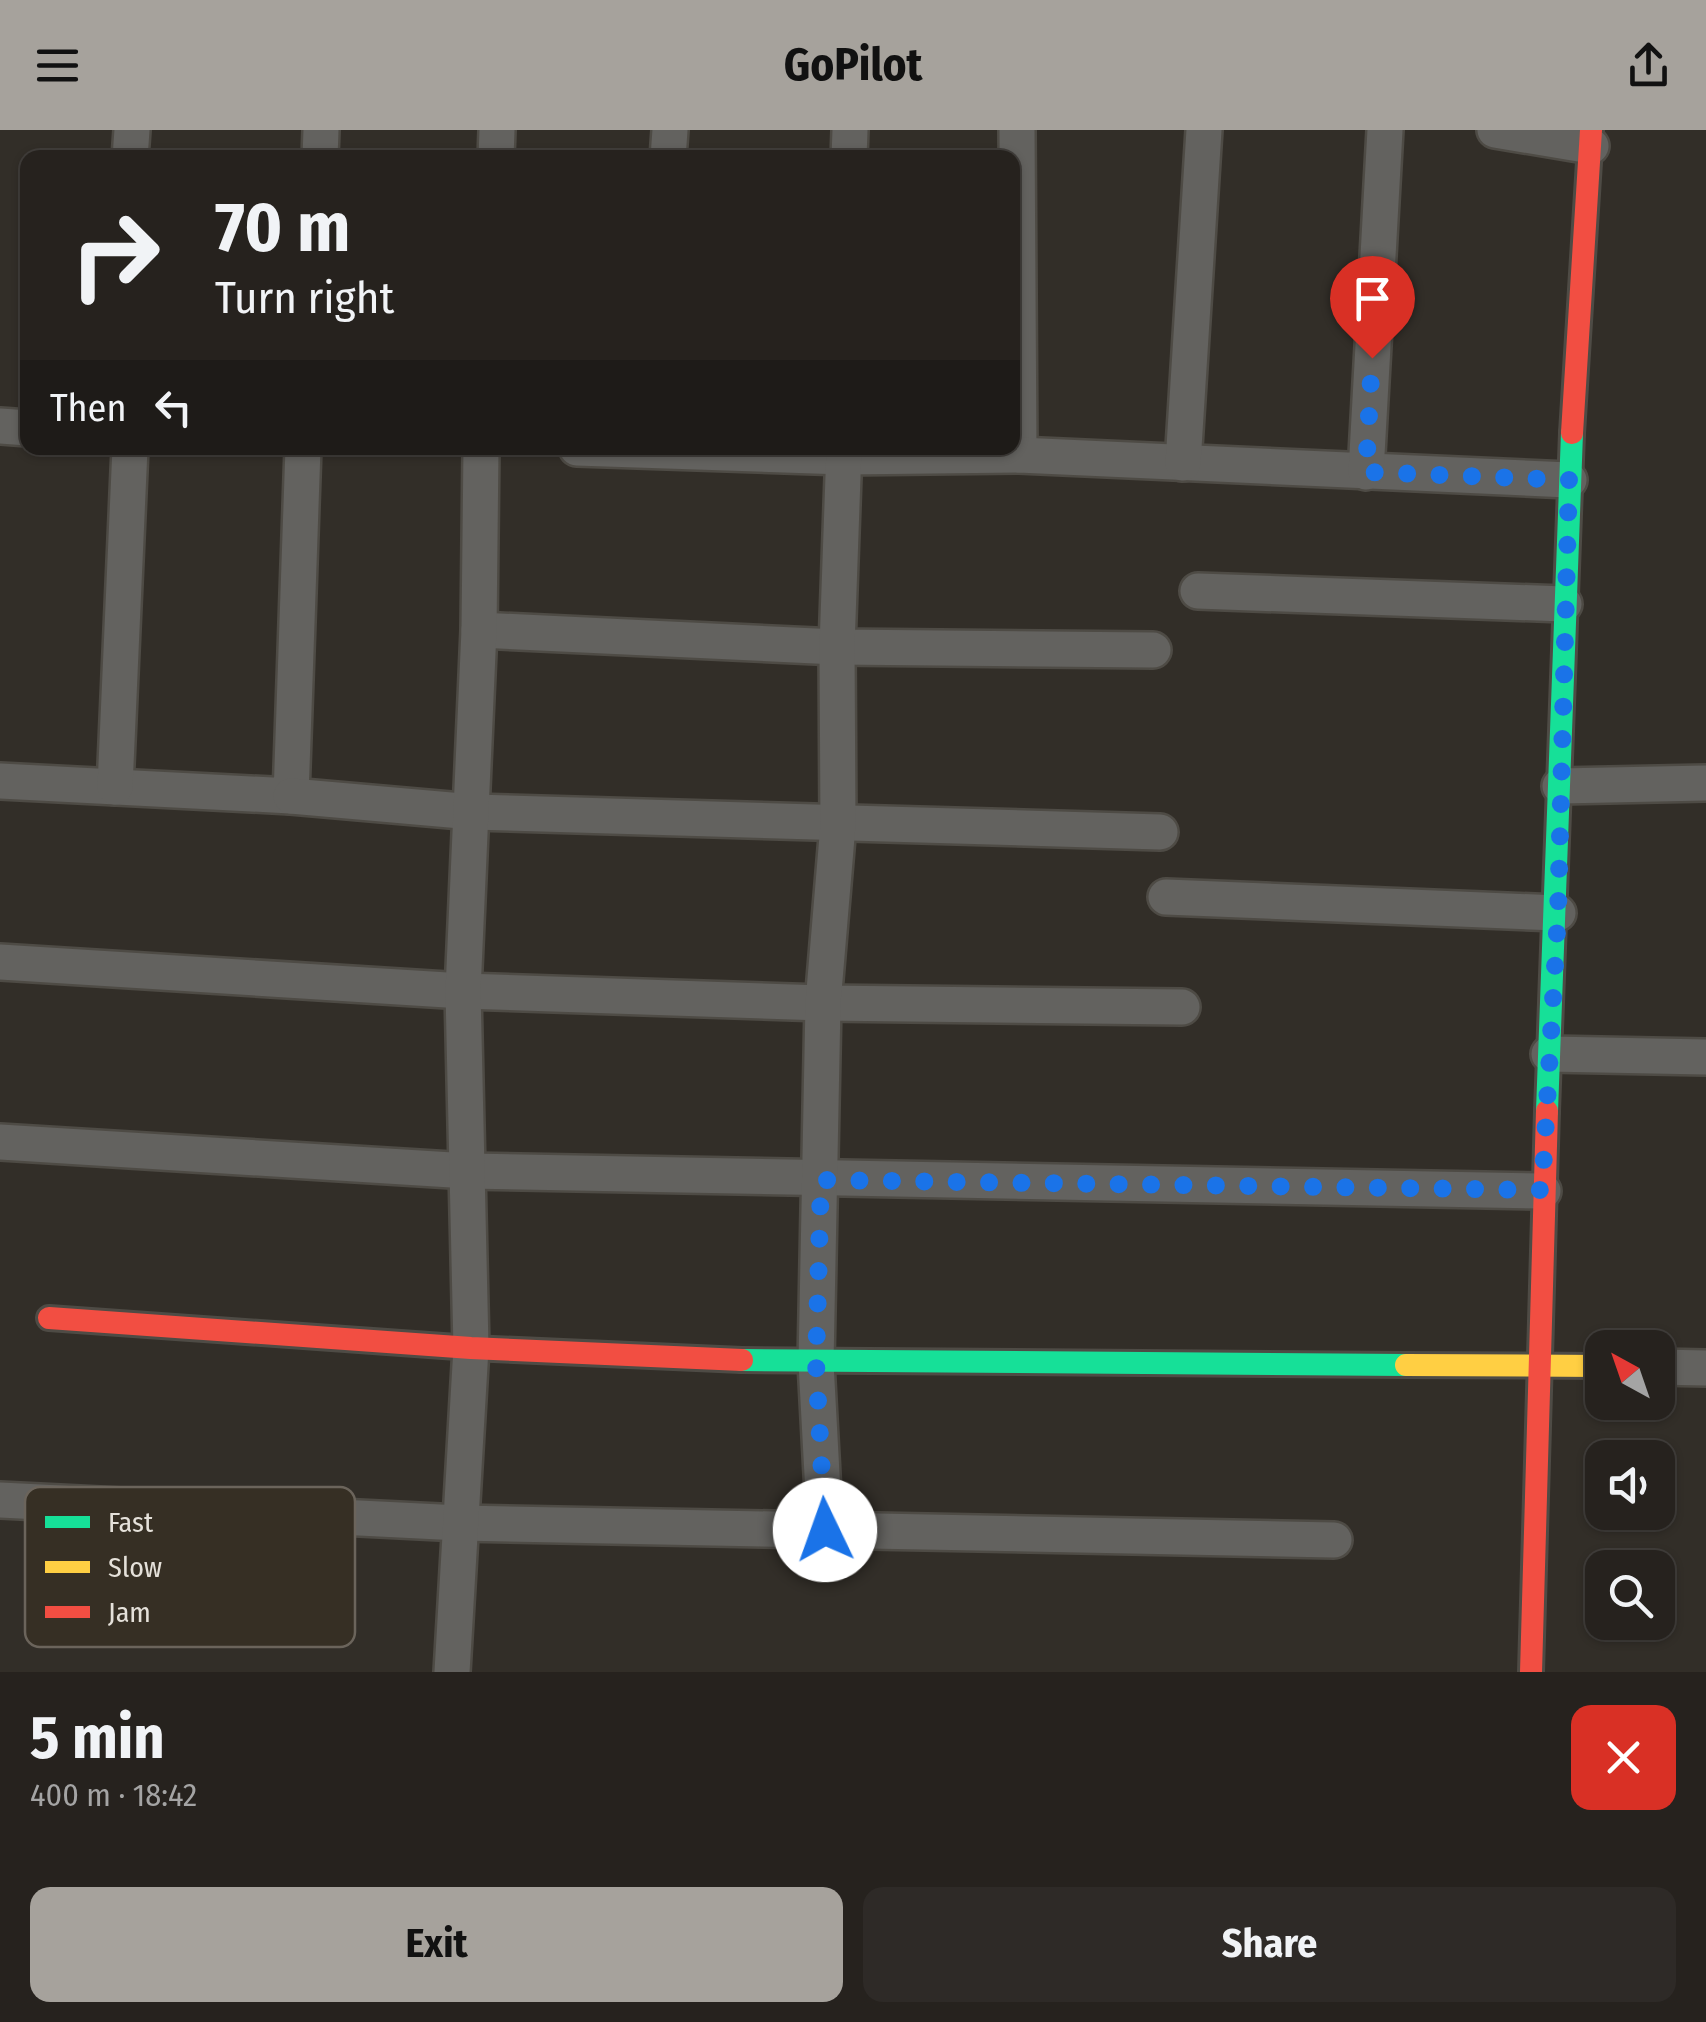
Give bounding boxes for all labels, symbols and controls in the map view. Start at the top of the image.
icon: menu [30,38,85,93]
text: GoPilot [784,38,922,92]
icon: share [1621,38,1676,93]
text: 70 m [215,186,350,270]
icon: right [50,190,180,320]
pin [1330,256,1415,359]
text: Turn right [215,271,394,325]
icon: arrive [1345,271,1400,326]
icon: left [146,380,201,435]
text: Then [50,385,126,431]
north arrow [1585,1330,1675,1420]
map controls [1585,1330,1675,1640]
button: sound [1585,1440,1675,1530]
position arrow [773,1478,877,1582]
legend [25,1487,355,1647]
text: Fast [108,1506,154,1539]
button: search [1585,1550,1675,1640]
text: Slow [108,1551,162,1584]
text: Jam [108,1596,151,1629]
text: 5 min [30,1702,165,1774]
button: close [1571,1705,1676,1810]
text: 400 m · 18:42 [30,1776,197,1814]
button: Exit [30,1887,843,2002]
button: Share [863,1887,1676,2002]

